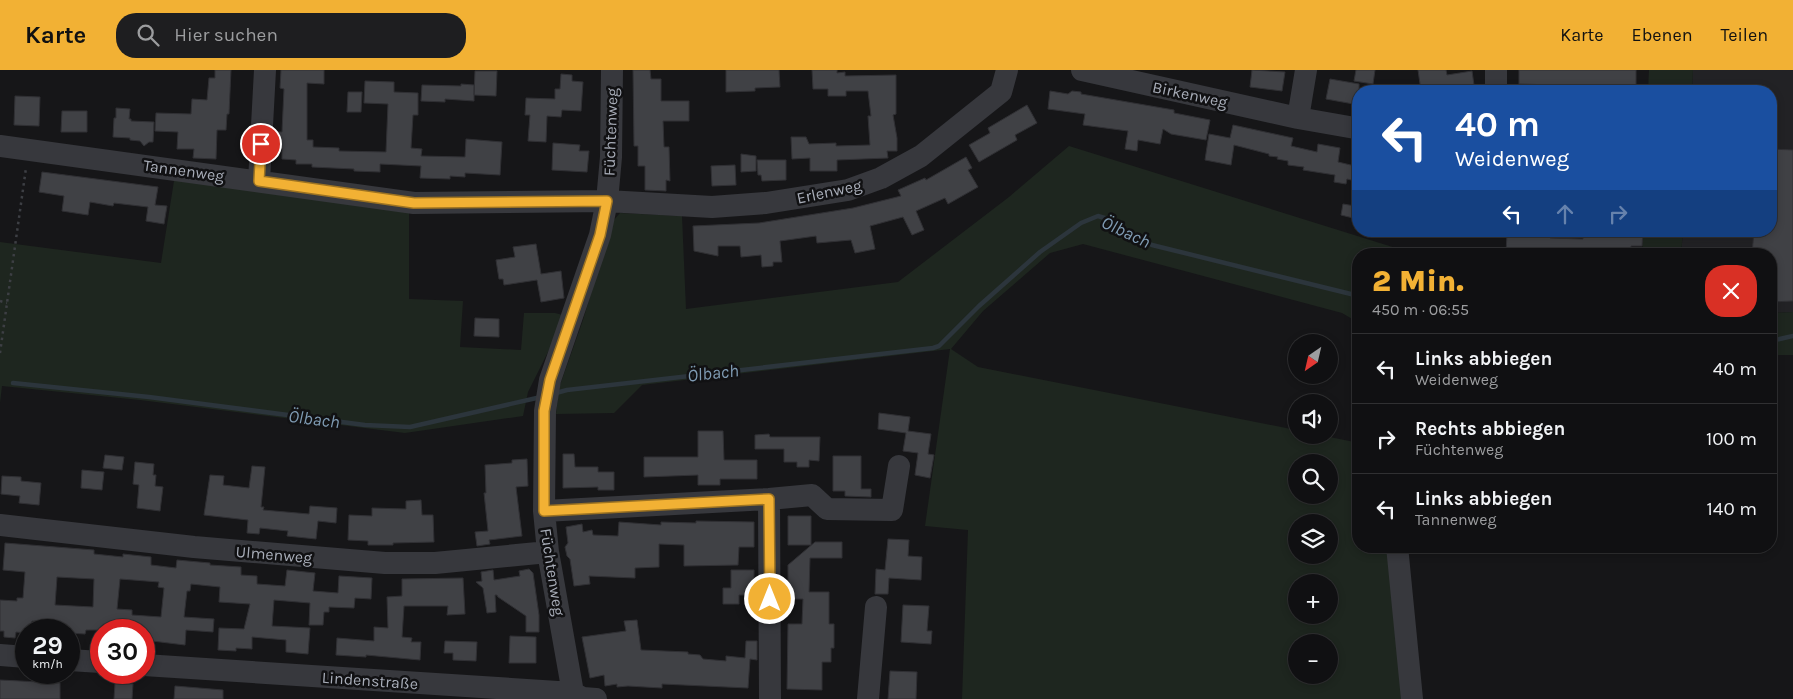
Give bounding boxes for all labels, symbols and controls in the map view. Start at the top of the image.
search box [116,13,466,58]
text: Karte [25,21,86,49]
icon: search [134,21,162,49]
text: Hier suchen [174,24,278,46]
text: Karte [1560,24,1604,46]
text: Ebenen [1632,24,1693,46]
text: Teilen [1721,24,1768,46]
street label: Birkenweg [1151,77,1229,112]
street label: Füchtenweg [599,88,622,176]
text: 40 m [1455,104,1540,145]
icon: left [1372,105,1437,170]
pin [240,123,282,165]
icon: arrive [247,130,275,158]
text: Weidenweg [1455,146,1569,172]
street label: Tannenweg [142,155,226,186]
street label: Erlenweg [795,175,863,208]
icon: left [1498,200,1526,228]
icon: ahead [1551,200,1579,228]
icon: right [1604,200,1632,228]
water label: Ölbach [1098,211,1154,253]
text: 2 Min. [1372,263,1464,299]
button: close [1705,265,1757,317]
text: 450 m · 06:55 [1372,300,1469,319]
north arrow [1288,334,1338,384]
map controls [1288,334,1338,684]
text: Links abbiegen [1415,348,1552,370]
icon: left [1372,355,1400,383]
text: 40 m [1713,358,1757,380]
water label: Ölbach [686,359,740,387]
text: Weidenweg [1415,370,1498,389]
button: sound [1288,394,1338,444]
water label: Ölbach [287,405,341,433]
text: Rechts abbiegen [1415,418,1565,440]
icon: right [1372,425,1400,453]
text: 100 m [1706,428,1757,450]
text: Füchtenweg [1415,440,1503,459]
button: search [1288,454,1338,504]
text: Links abbiegen [1415,488,1552,510]
icon: left [1372,495,1400,523]
text: 140 m [1707,498,1757,520]
text: Tannenweg [1415,510,1496,529]
button: layers [1288,514,1338,564]
street label: Füchtenweg [536,527,569,617]
street label: Ulmenweg [235,542,313,567]
position arrow [743,572,795,624]
button: + [1288,574,1338,624]
speed limit sign: 30 [90,619,155,684]
text: 29 [32,631,63,660]
button: − [1288,634,1338,684]
text: km/h [32,657,63,671]
street label: Lindenstraße [321,668,419,693]

